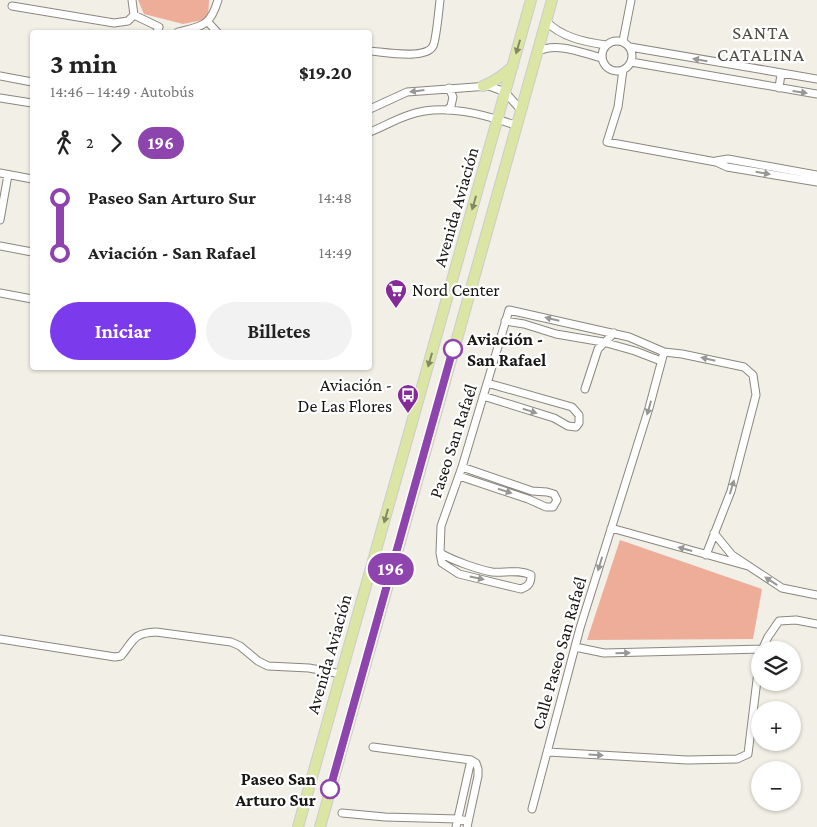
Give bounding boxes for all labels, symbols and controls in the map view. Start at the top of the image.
district label: SANTA CATALINA [717,22,805,65]
one-way arrow [514,40,522,55]
text: 3 min [50,48,117,79]
one-way arrow [692,55,708,63]
text: $19.20 [299,62,352,83]
text: 14:46 – 14:49 · Autobús [50,83,194,100]
one-way arrow [408,87,424,95]
one-way arrow [792,88,808,96]
icon: walk [50,129,78,157]
icon: forward [102,129,130,157]
text: 196 [148,133,174,153]
text: 2 [86,134,94,151]
street label: Avenida Aviación [429,145,483,269]
one-way arrow [755,170,771,178]
text: Paseo San Arturo Sur [88,187,256,208]
text: 14:48 [318,189,352,206]
one-way arrow [469,196,477,211]
text: Aviación - San Rafael [88,242,256,263]
text: 14:49 [319,244,352,261]
supermarket icon: Nord Center [384,278,408,309]
place label: Nord Center [412,280,500,300]
button: Iniciar [50,302,196,360]
button: Billetes [206,302,352,360]
one-way arrow [544,315,559,323]
place label: Aviación - San Rafael [466,329,546,370]
marker: Aviación - San Rafael [443,339,463,359]
one-way arrow [425,352,433,367]
one-way arrow [701,355,716,363]
place label: Aviación - De Las Flores [297,375,392,416]
street label: Paseo San Rafaél [425,381,481,501]
bus stop icon: Aviación - De Las Flores [396,383,420,414]
one-way arrow [644,401,652,416]
one-way arrow [522,407,537,415]
one-way arrow [728,480,736,495]
one-way arrow [498,488,513,496]
one-way arrow [381,509,389,524]
one-way arrow [677,544,692,552]
line badge: 196 [362,553,420,585]
one-way arrow [596,556,604,571]
text: 196 [378,559,404,579]
one-way arrow [470,574,486,582]
street label: Calle Paseo San Rafaél [528,574,590,732]
one-way arrow [764,576,778,586]
street label: Avenida Aviación [302,592,356,716]
map controls [751,641,801,811]
button: layers [751,641,801,691]
one-way arrow [615,648,631,656]
button: + [751,701,801,751]
one-way arrow [589,751,605,759]
button: − [751,761,801,811]
place label: Paseo San Arturo Sur [234,769,317,810]
marker: Paseo San Arturo Sur [320,779,340,799]

